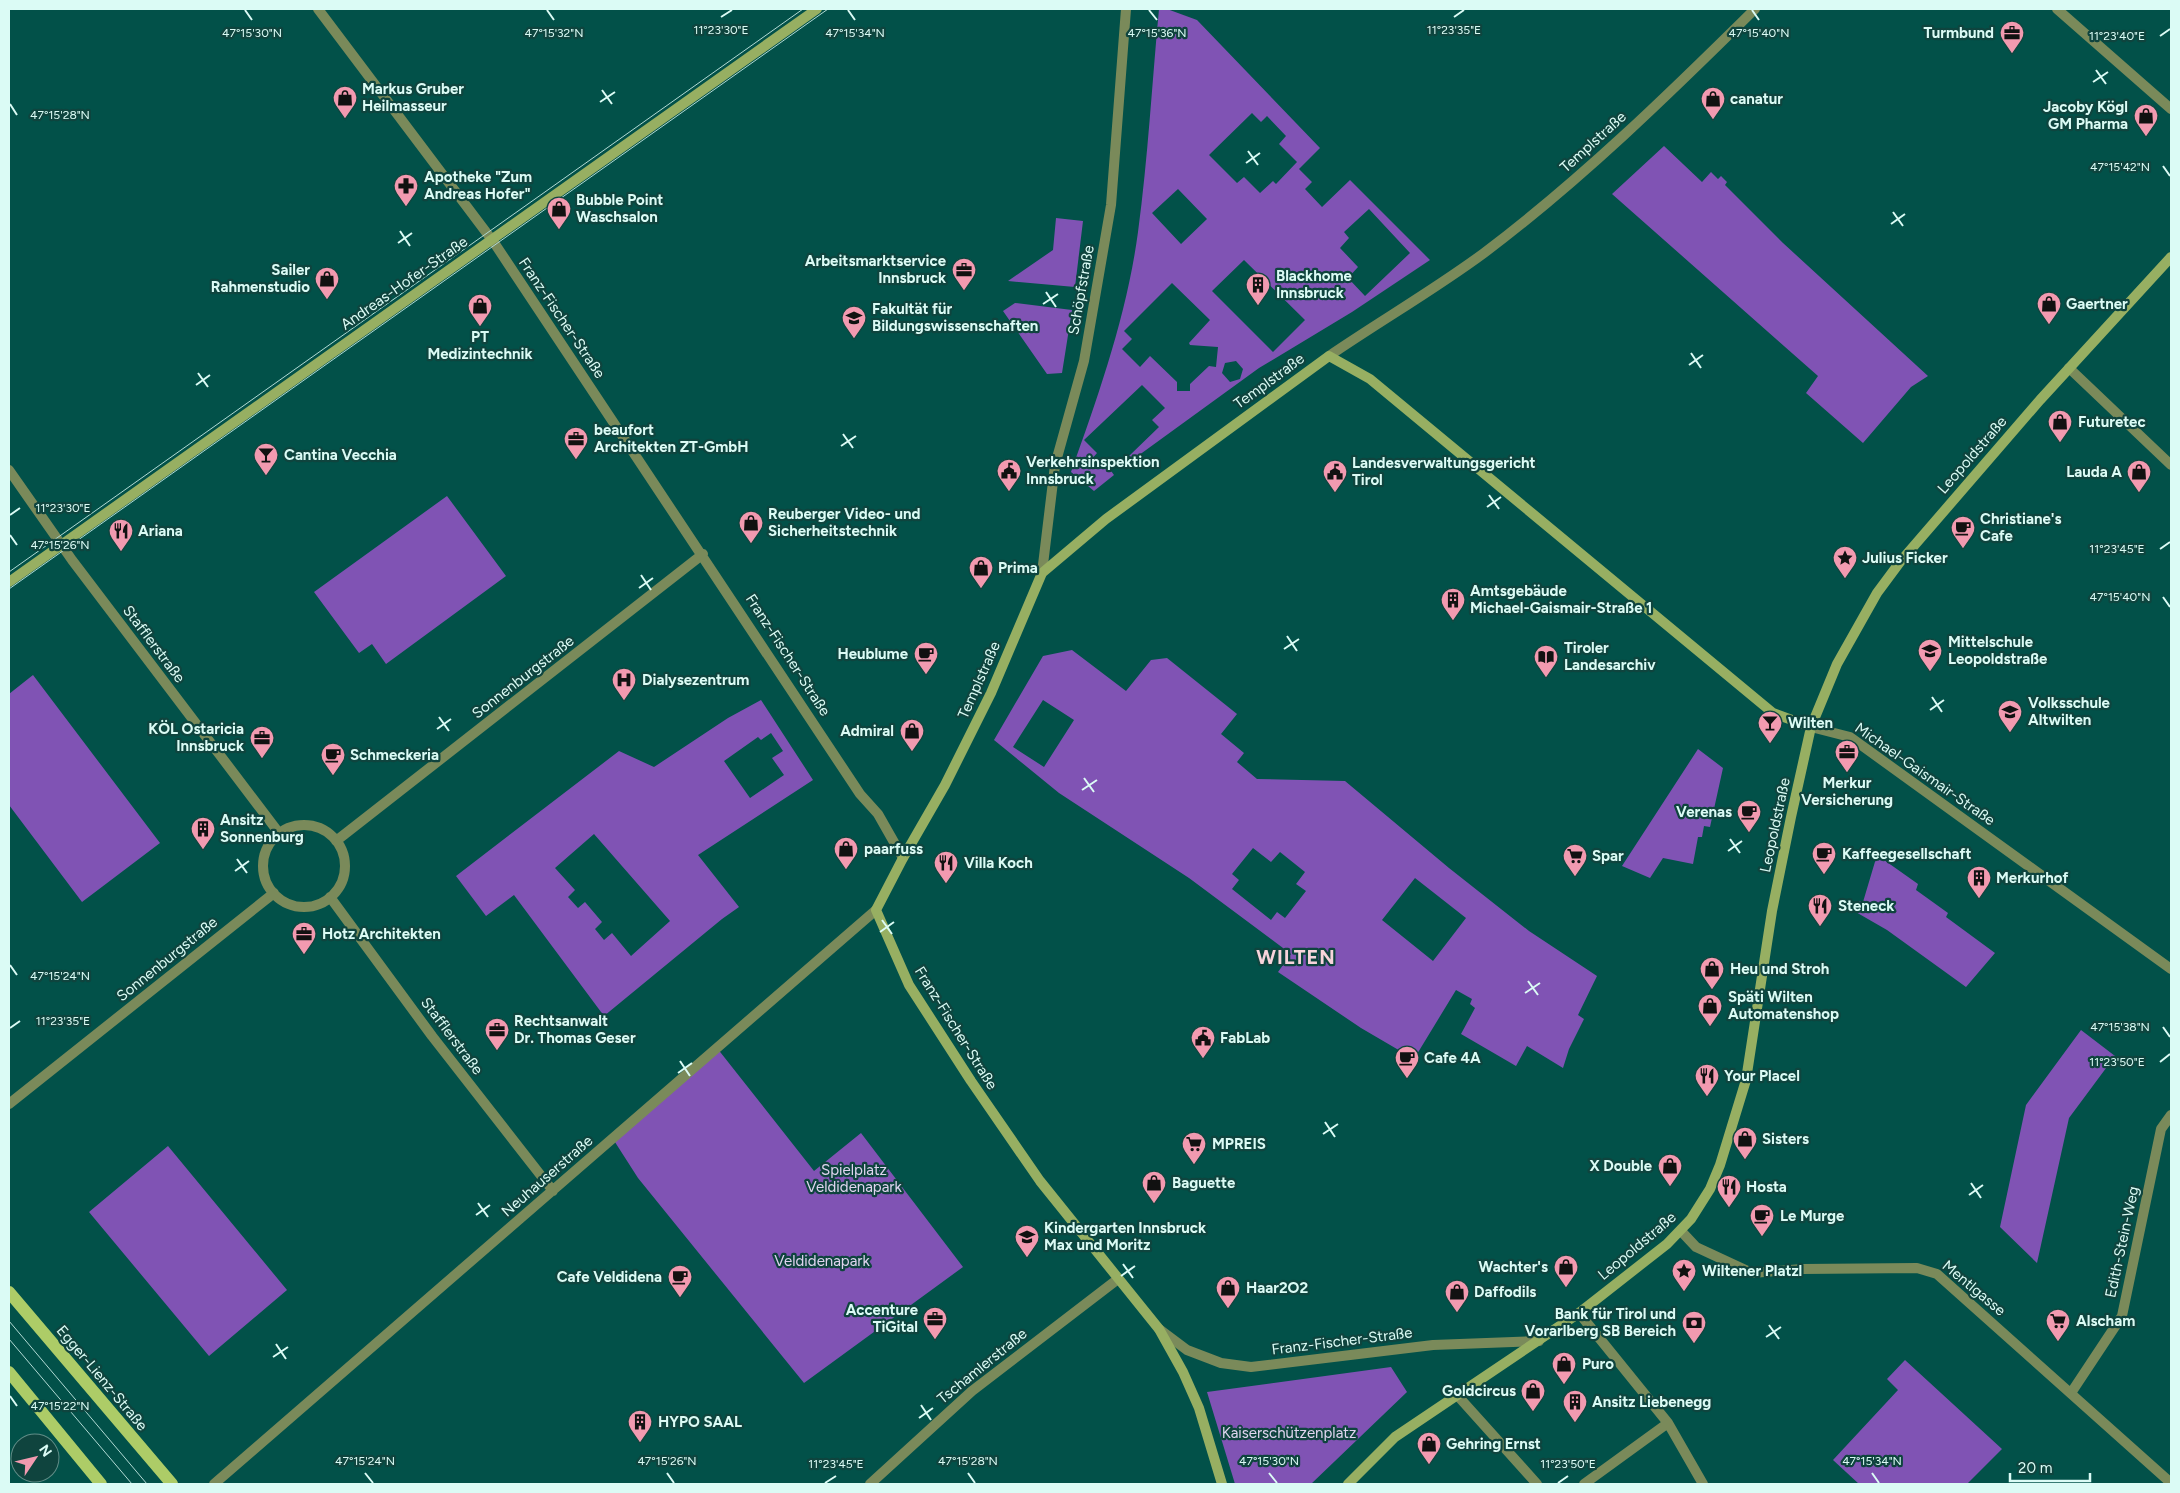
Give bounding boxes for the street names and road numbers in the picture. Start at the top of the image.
street label: Templstraße [1556,108,1630,176]
street label: Andreas-Hofer-Straße [337,232,471,334]
street label: Schöpfstraße [1064,244,1098,336]
street label: Franz-Fischer-Straße [515,254,609,382]
street label: Templstraße [1230,349,1308,413]
street label: Leopoldstraße [1934,413,2010,497]
street label: Franz-Fischer-Straße [742,591,834,719]
street label: Stafflerstraße [119,602,189,686]
street label: Sonnenburgstraße [468,632,578,722]
street label: Templstraße [954,639,1004,721]
street label: Michael-Gaismair-Straße [1851,719,1999,829]
street label: Leopoldstraße [1756,776,1794,874]
street label: Sonnenburgstraße [113,913,221,1005]
street label: Franz-Fischer-Straße [911,963,1001,1093]
street label: Stafflerstraße [417,994,487,1078]
street label: Neuhauserstraße [498,1132,596,1220]
street label: Edith-Stein-Weg [2101,1185,2143,1299]
street label: Leopoldstraße [1594,1208,1680,1284]
street label: Mentlgasse [1939,1256,2009,1320]
street label: Egger-Lienz-Straße [53,1322,151,1434]
street label: Franz-Fischer-Straße [1271,1323,1413,1359]
street label: Tschamlerstraße [934,1324,1030,1408]

